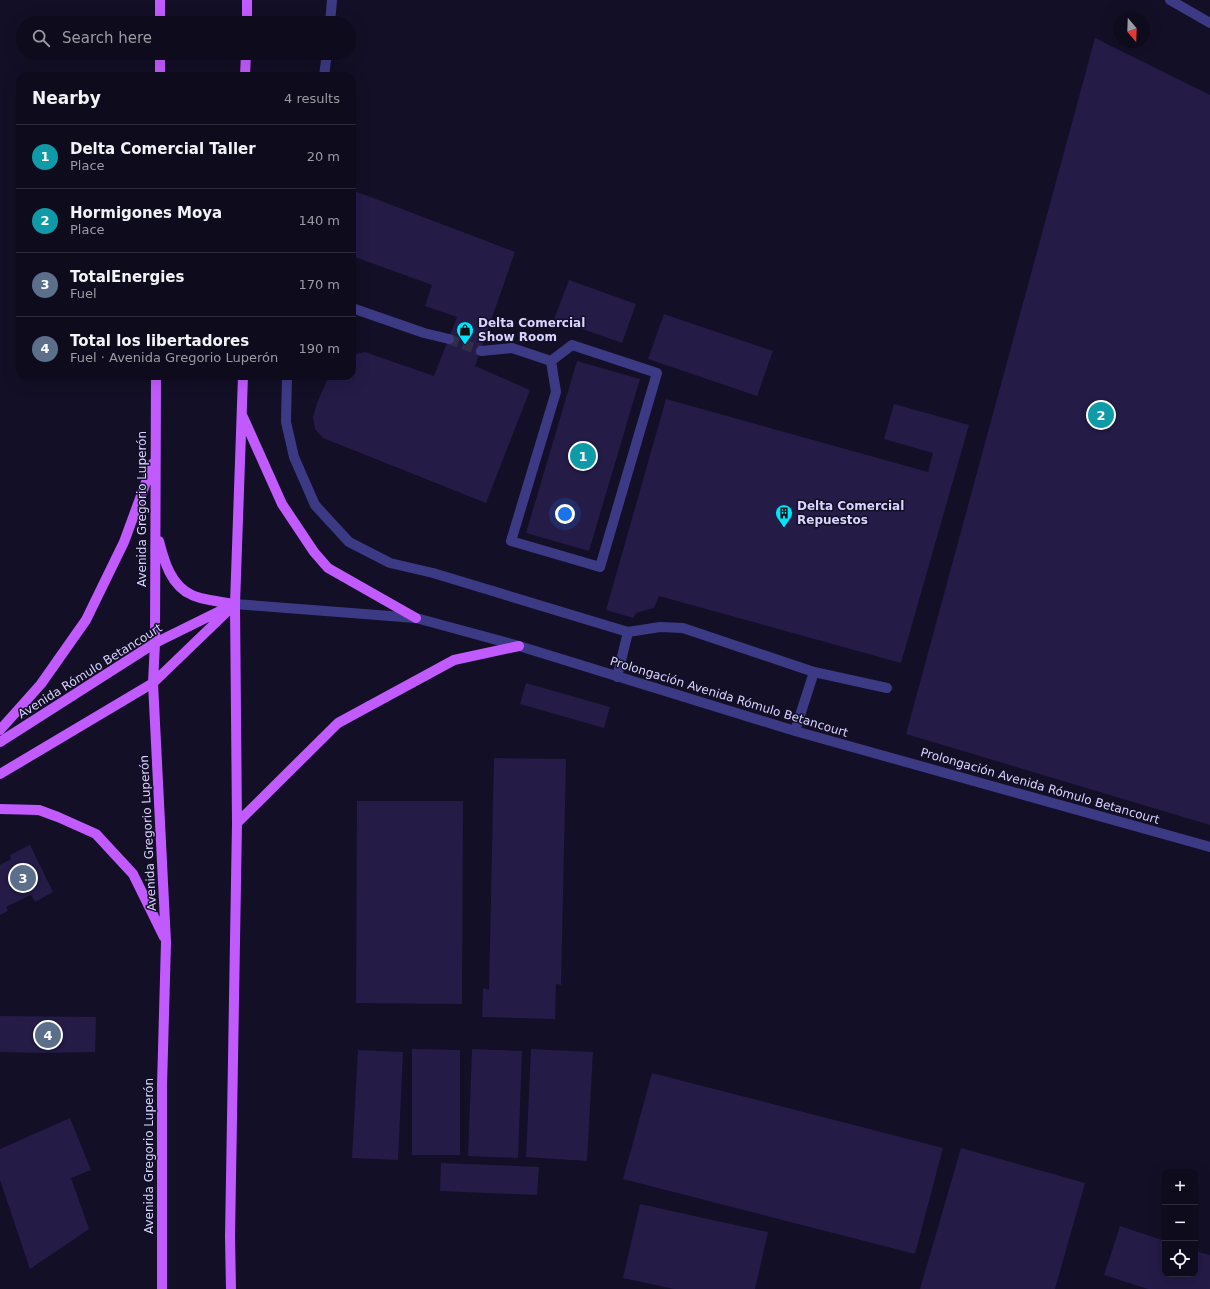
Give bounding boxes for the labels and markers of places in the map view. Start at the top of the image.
place label: Delta Comercial Show Room [478,316,585,344]
shop icon: Delta Comercial Show Room [455,320,475,345]
pin: 2 [1088,400,1114,430]
pin: 1 [570,441,596,471]
place label: Delta Comercial Repuestos [797,499,904,527]
building icon: Delta Comercial Repuestos [774,503,794,528]
pin: 3 [10,863,36,893]
pin: 4 [35,1020,61,1050]

